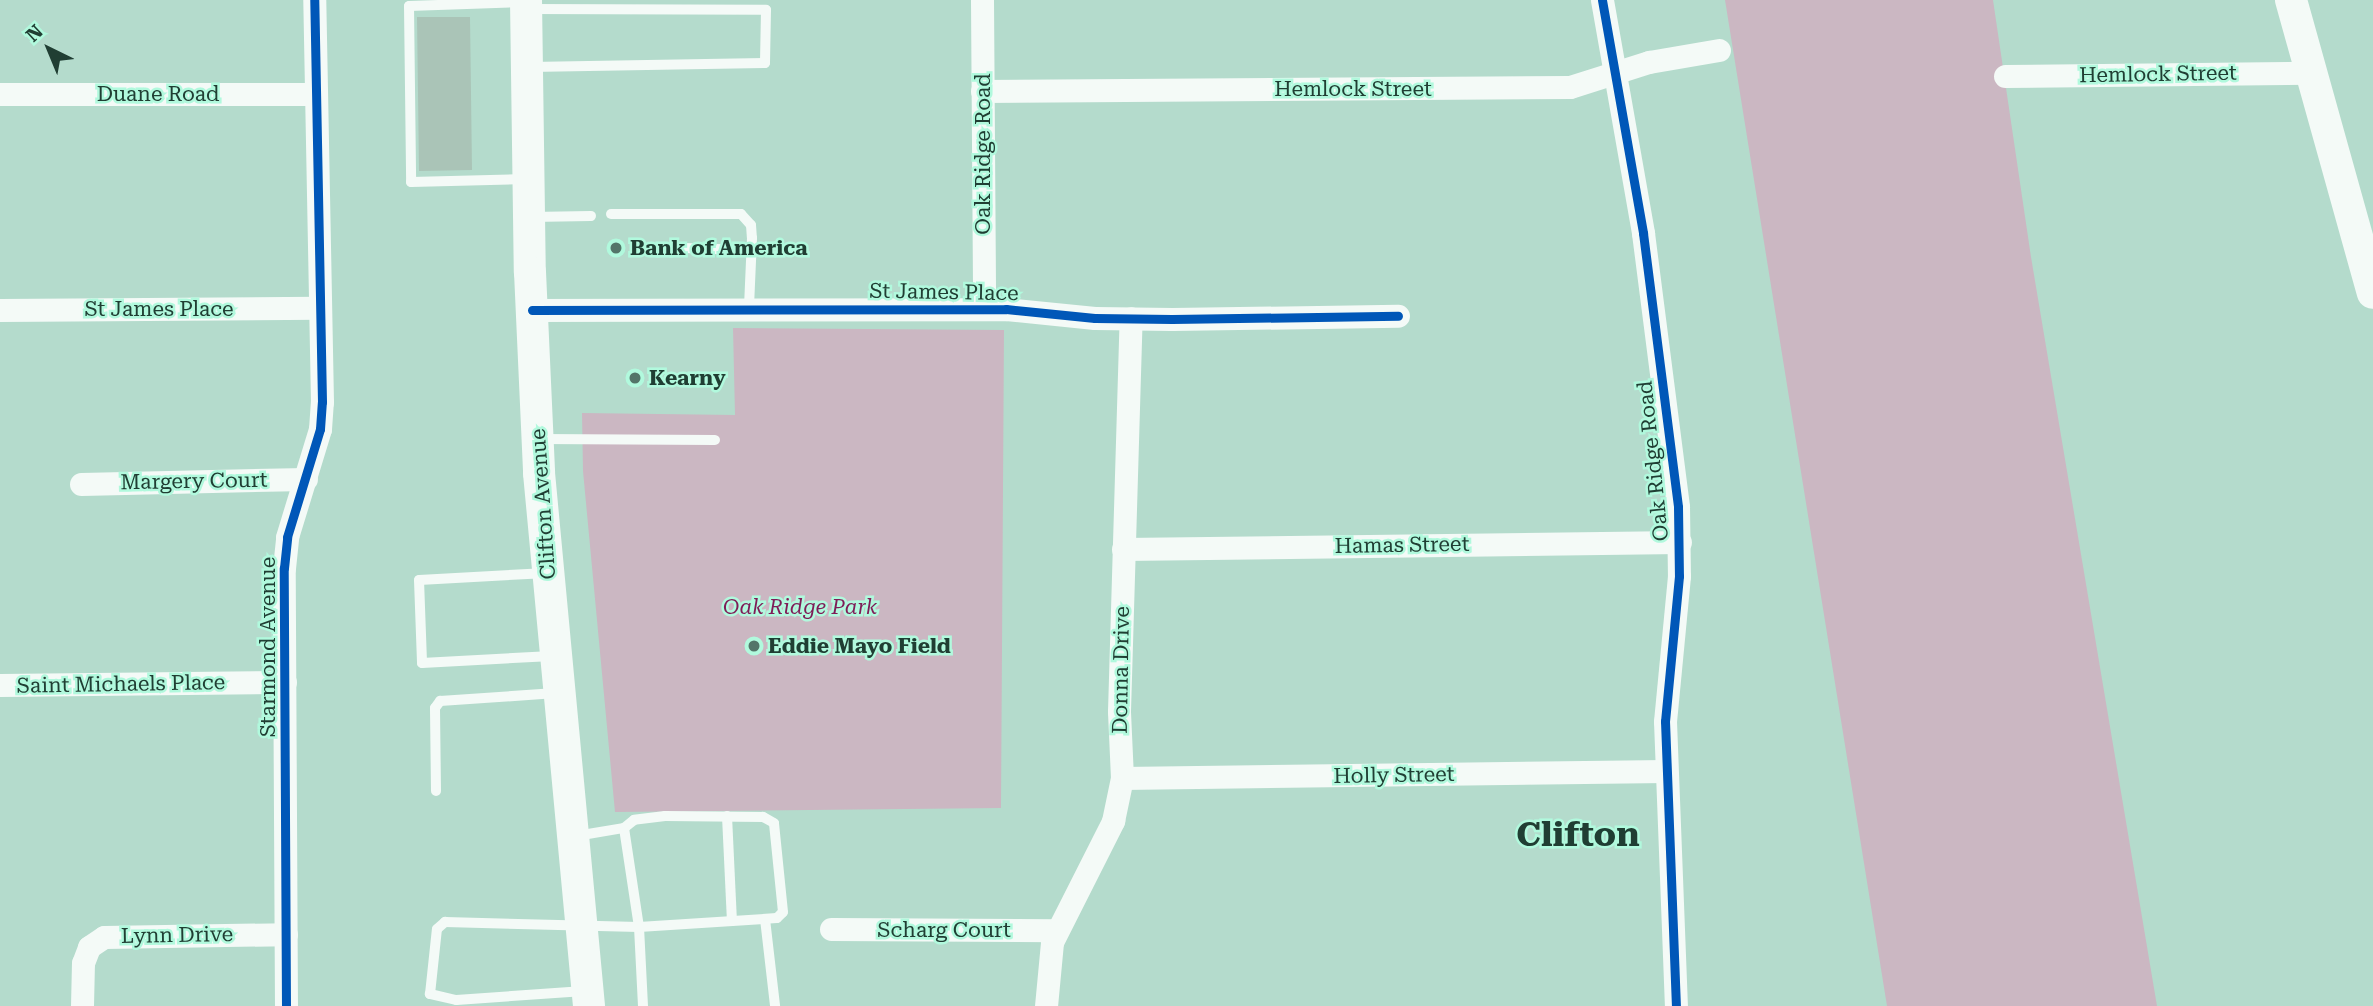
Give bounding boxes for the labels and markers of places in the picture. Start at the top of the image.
place label: Bank of America [630,235,808,261]
marker: Bank of America [608,240,624,256]
place label: Kearny [649,365,726,391]
marker: Kearny [627,370,643,386]
place label: Eddie Mayo Field [768,633,951,659]
marker: Eddie Mayo Field [746,638,762,654]

